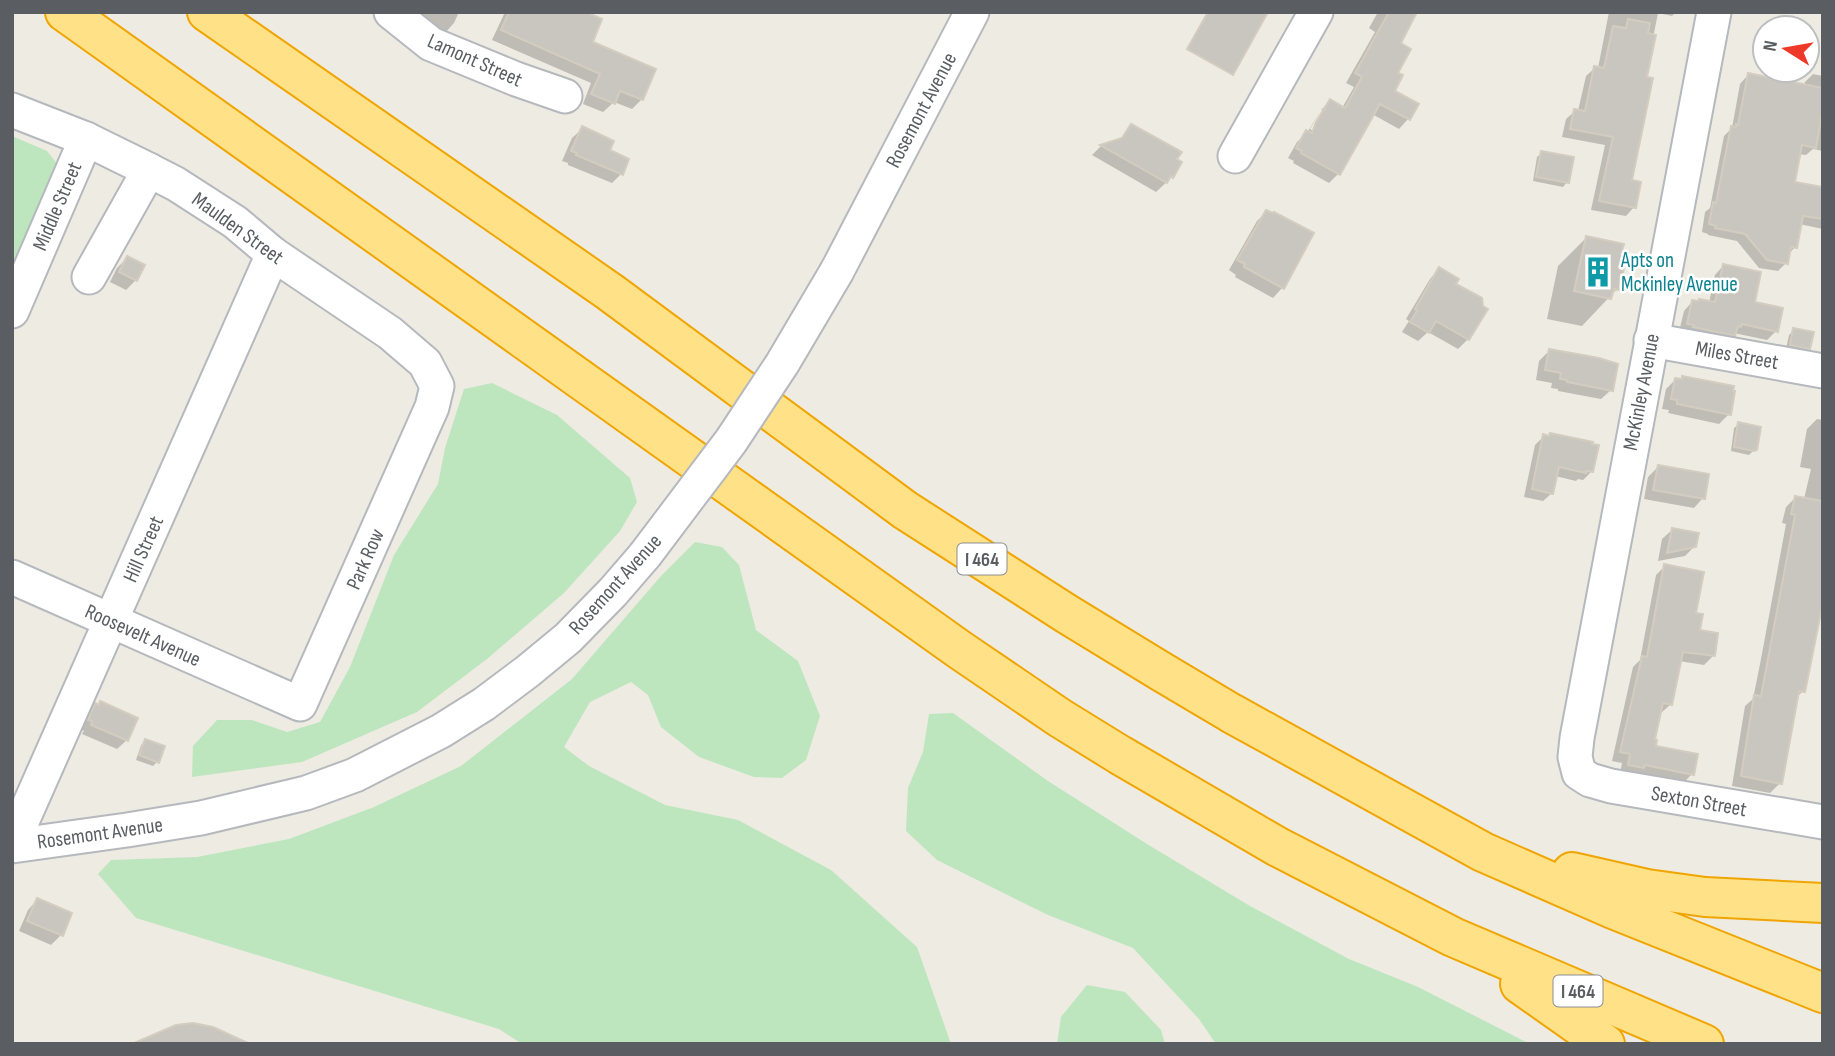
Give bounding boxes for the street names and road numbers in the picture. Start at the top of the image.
street label: Lamont Street [423,28,526,92]
street label: Rosemont Avenue [881,48,962,172]
street label: Middle Street [28,158,87,254]
street label: Maulden Street [187,187,288,270]
street label: McKinley Avenue [1618,332,1665,453]
street label: Miles Street [1693,336,1780,375]
street label: Hill Street [118,512,169,586]
street label: Park Row [341,525,390,593]
street label: Rosemont Avenue [564,529,667,640]
road number: I 464 [958,544,1006,574]
street label: Roosevelt Avenue [81,599,205,672]
street label: Sexton Street [1649,781,1749,822]
street label: Rosemont Avenue [36,812,164,855]
road number: I 464 [1554,976,1602,1007]

